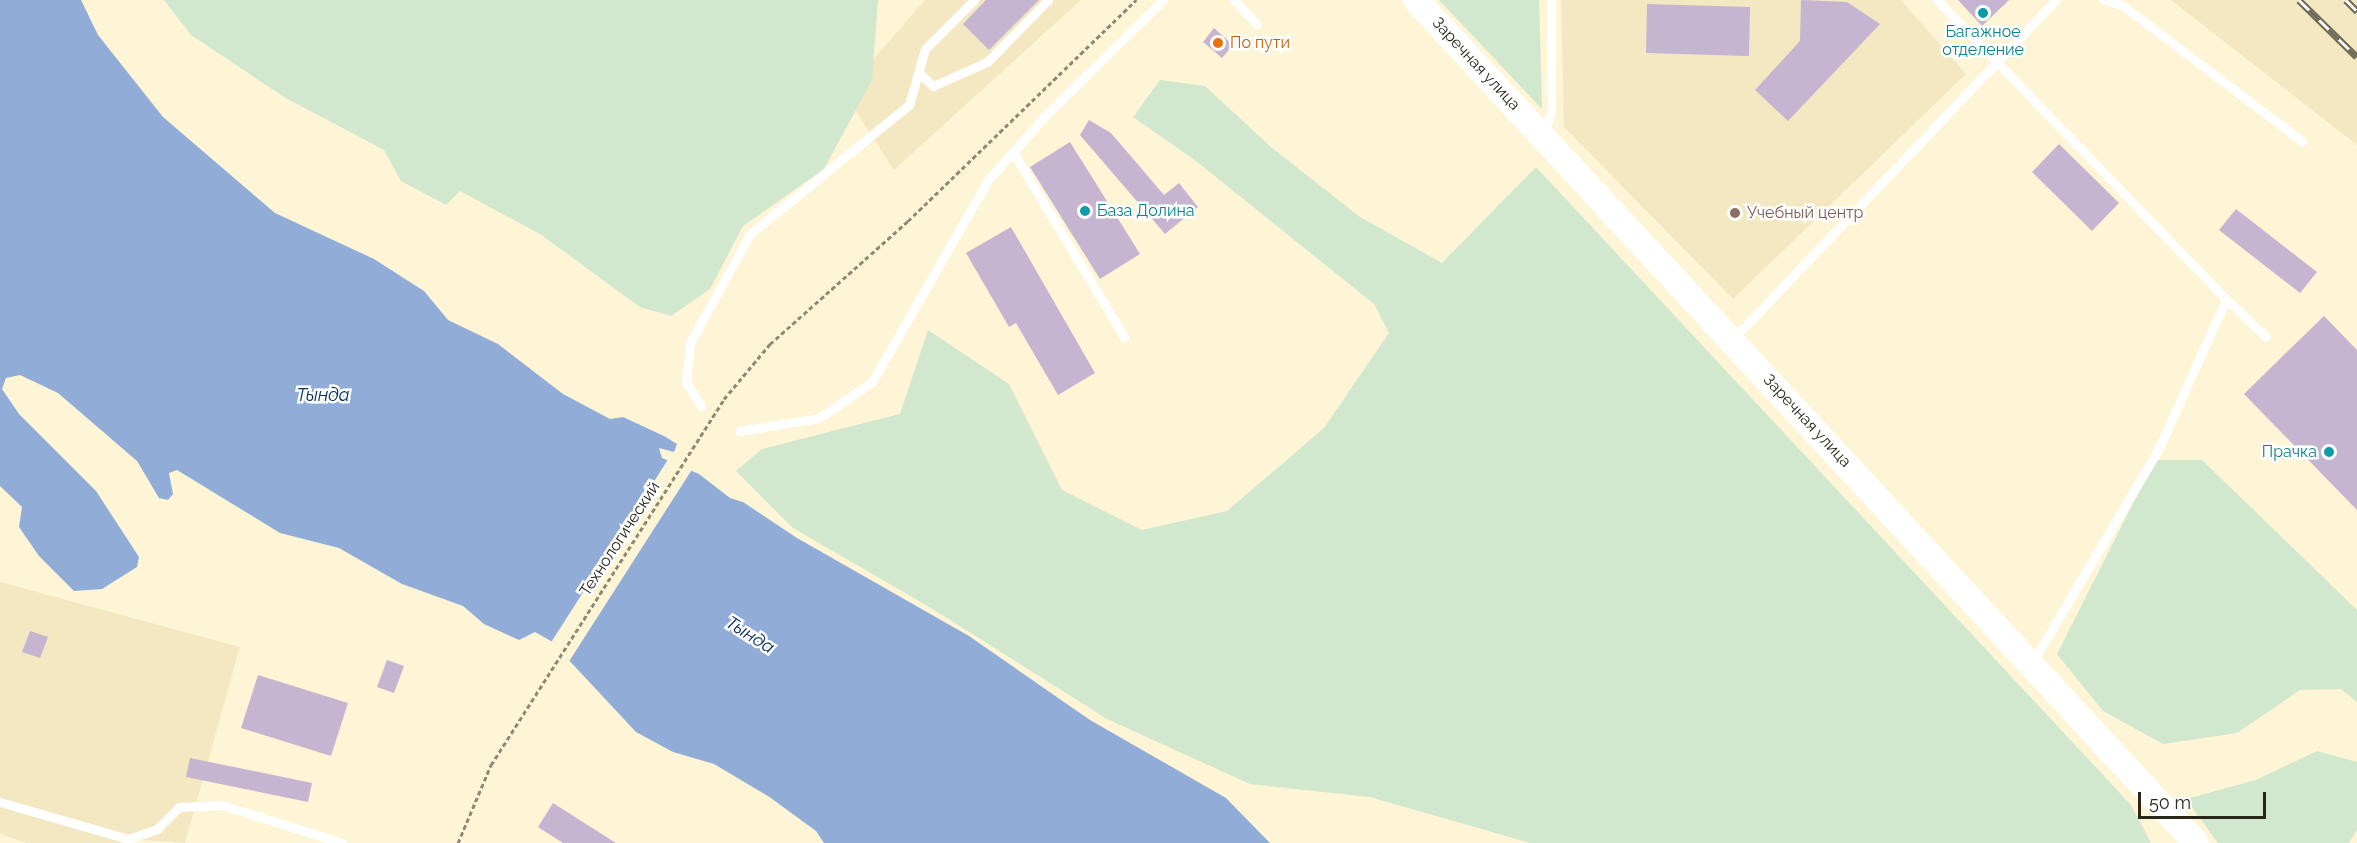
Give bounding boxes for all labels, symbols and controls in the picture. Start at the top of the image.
marker: Багажное отделение [1976,6,1990,20]
street label: Заречная улица [1428,13,1524,115]
place label: Багажное отделение [1942,22,2024,60]
place label: По пути [1230,33,1290,53]
marker: По пути [1211,36,1225,50]
place label: База Долина [1097,201,1194,221]
place label: Учебный центр [1747,203,1863,223]
marker: База Долина [1078,204,1092,218]
marker: Учебный центр [1728,206,1742,220]
street label: Заречная улица [1759,370,1855,472]
water label: Тында [296,384,350,406]
place label: Прачка [2262,442,2317,462]
marker: Прачка [2322,445,2336,459]
street label: Технологический [576,478,664,600]
water label: Тында [722,612,778,658]
scale bar [2141,780,2268,818]
text: 50 m [2149,792,2191,813]

